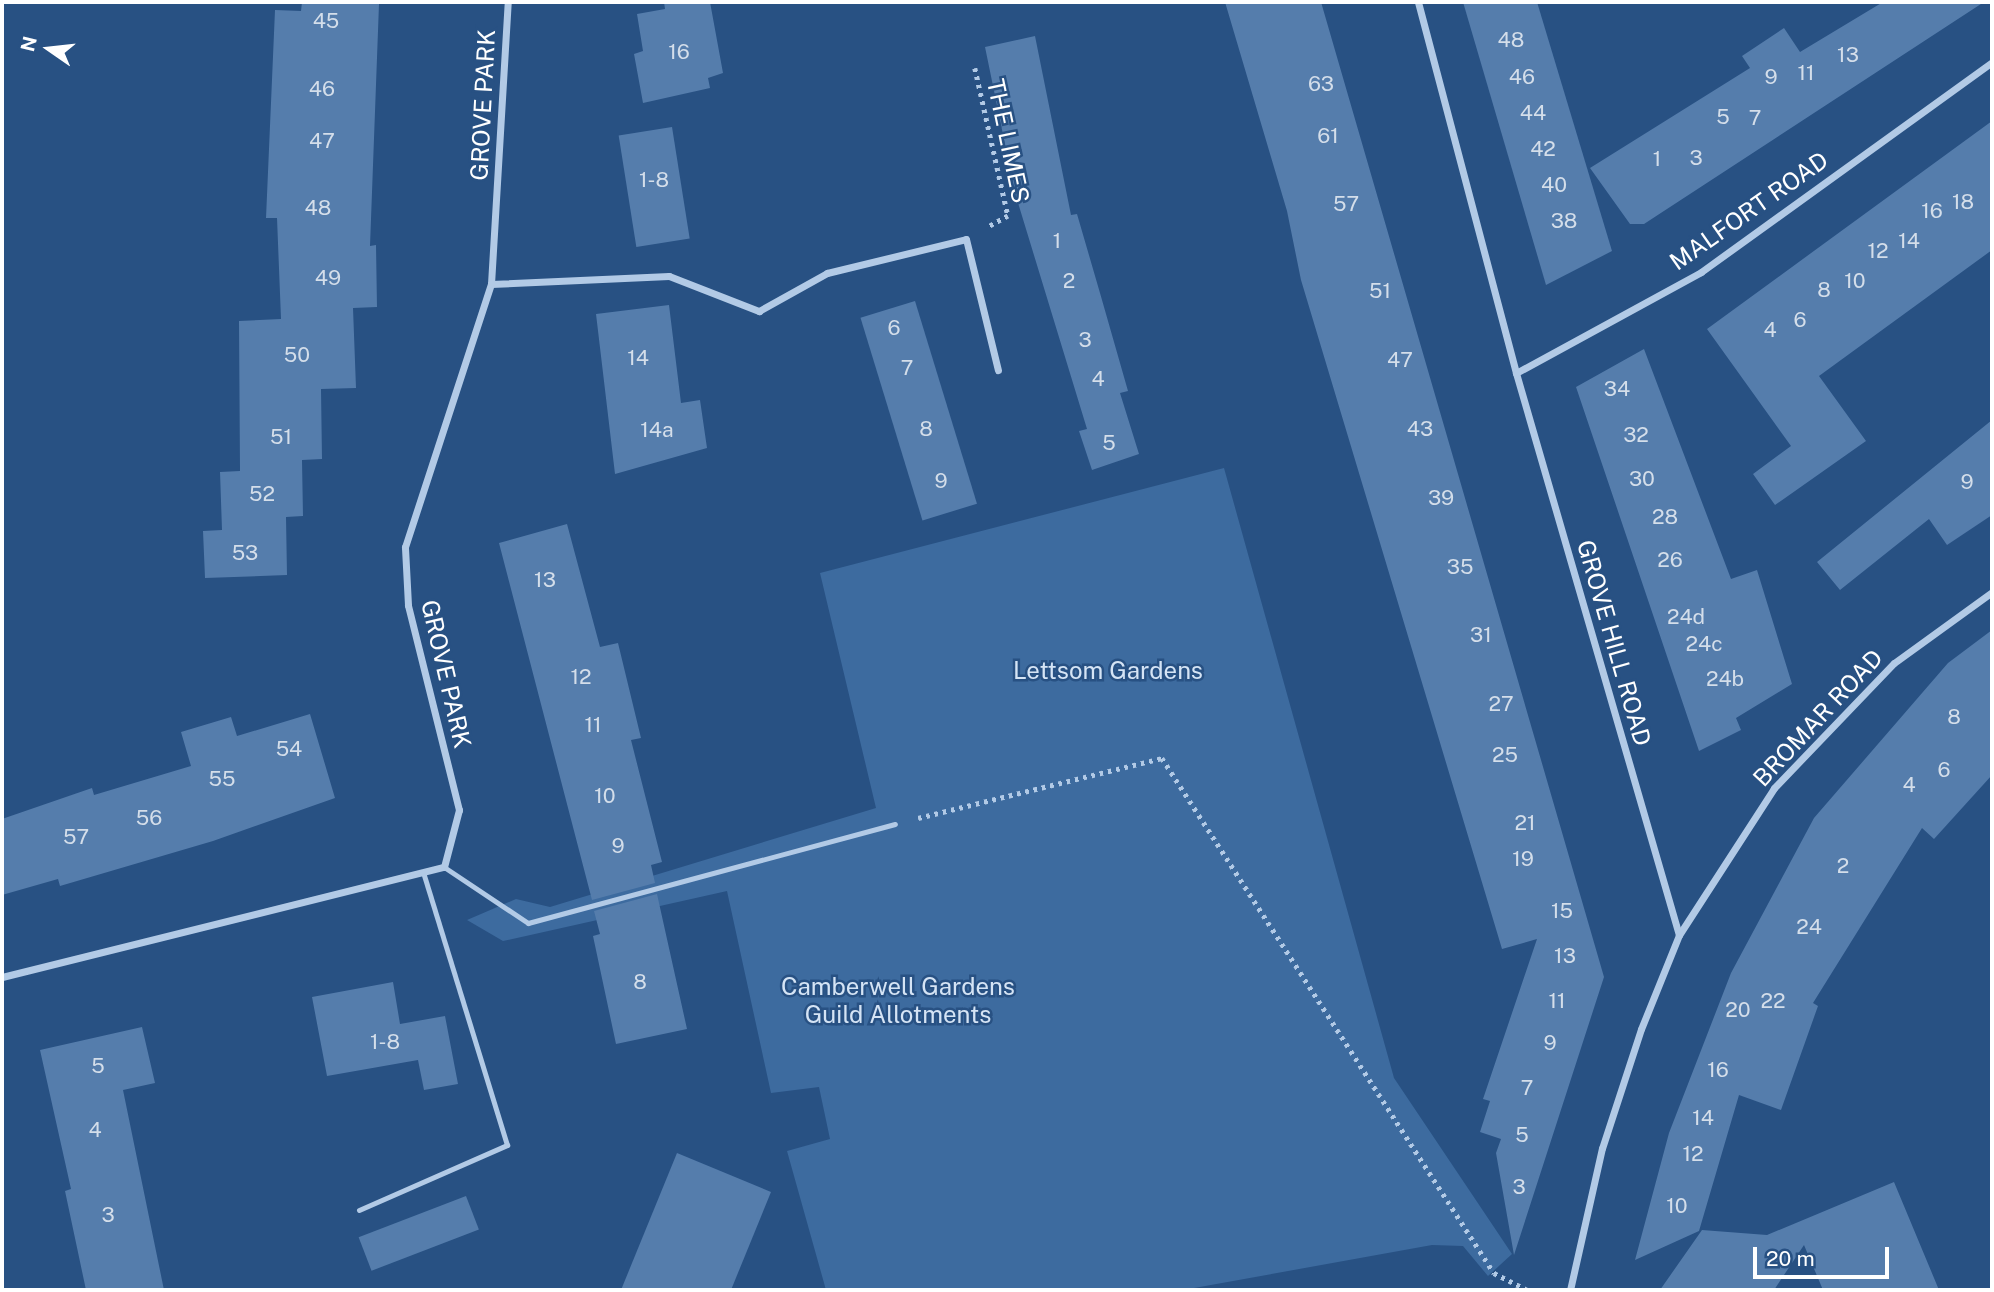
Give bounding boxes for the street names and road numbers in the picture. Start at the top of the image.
street label: GROVE PARK [465,29,501,181]
street label: THE LIMES [981,76,1035,206]
street label: MALFORT ROAD [1664,146,1834,276]
street label: GROVE HILL ROAD [1571,537,1657,749]
street label: GROVE PARK [415,597,477,751]
street label: BROMAR ROAD [1747,644,1889,792]

